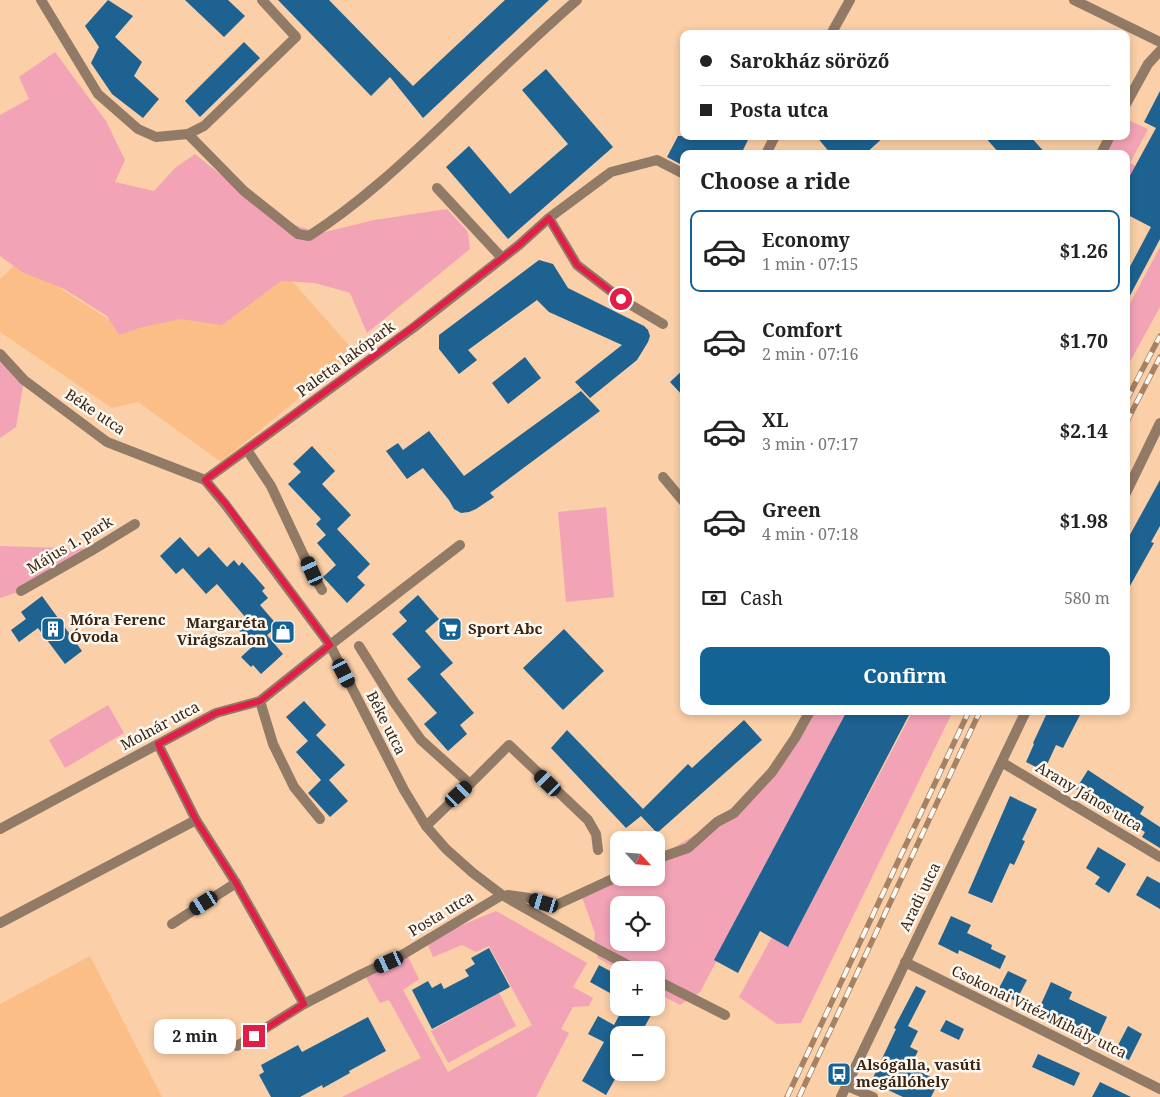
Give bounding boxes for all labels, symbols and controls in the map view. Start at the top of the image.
text: Sarokház söröző [730,48,889,74]
text: Posta utca [730,97,829,123]
text: Choose a ride [700,165,850,195]
text: Economy [762,227,850,253]
icon: car [702,229,747,274]
text: $1.26 [1059,238,1108,264]
text: 1 min · 07:15 [762,253,858,275]
route start [610,288,632,310]
street label: Paletta lakópark [292,316,399,401]
text: Comfort [762,317,842,343]
icon: car [702,319,747,364]
text: $1.70 [1059,328,1108,354]
text: 2 min · 07:16 [762,343,858,365]
street label: Béke utca [61,384,130,439]
text: XL [762,407,788,433]
icon: car [702,409,747,454]
text: $2.14 [1059,418,1108,444]
text: 3 min · 07:17 [762,433,858,455]
text: Green [762,497,821,523]
icon: car [702,499,747,544]
text: $1.98 [1059,508,1108,534]
street label: Május 1. park [23,511,116,578]
text: 4 min · 07:18 [762,523,858,545]
car [299,554,324,588]
icon: cash [700,584,728,612]
text: Cash [740,585,783,611]
text: 580 m [1064,587,1110,609]
place label: Móra Ferenc Óvoda [70,609,166,646]
place label: Margaréta Virágszalon [177,612,266,649]
building icon: Móra Ferenc Óvoda [40,616,66,642]
supermarket icon: Sport Abc [437,616,463,642]
place label: Sport Abc [468,618,542,638]
shop icon: Margaréta Virágszalon [270,619,296,645]
button: Confirm [700,647,1110,705]
car [330,656,357,690]
street label: Béke utca [362,687,411,758]
street label: Molnár utca [116,696,203,754]
street label: Arany János utca [1033,756,1147,836]
car [531,767,564,799]
car [442,778,475,810]
north arrow [610,831,665,886]
map controls [610,831,665,1081]
street label: Aradi utca [894,859,944,934]
street label: Posta utca [404,886,477,940]
car [187,889,220,917]
car [527,891,560,915]
button: locate [610,896,665,951]
car [372,949,405,975]
street label: Csokonai Vitéz Mihály utca [948,960,1130,1062]
button: + [610,961,665,1016]
callout: 2 min [154,1018,236,1054]
text: 2 min [172,1025,218,1047]
route end [243,1025,265,1047]
button: − [610,1026,665,1081]
place label: Alsógalla, vasúti megállóhely [856,1054,982,1091]
bus stop icon: Alsógalla, vasúti megállóhely [826,1061,852,1087]

